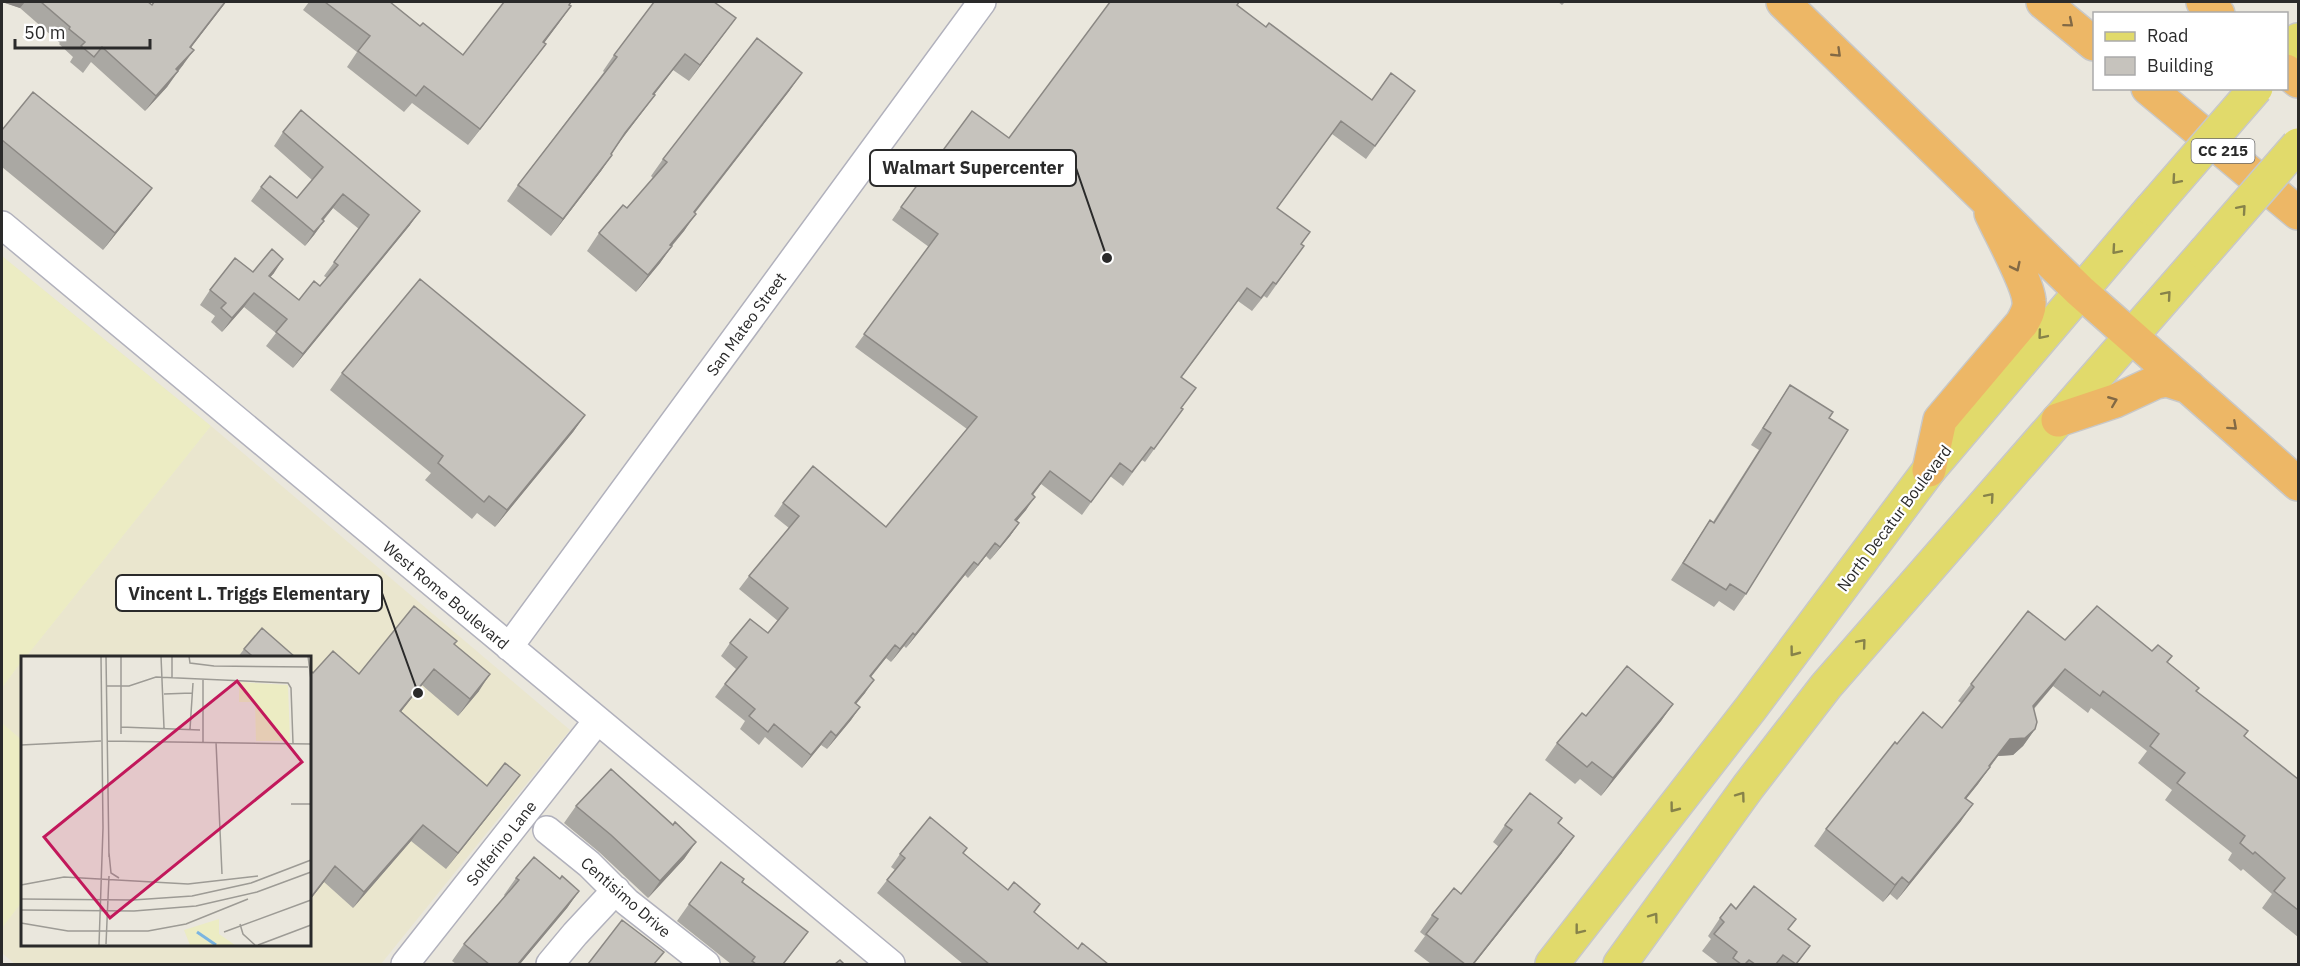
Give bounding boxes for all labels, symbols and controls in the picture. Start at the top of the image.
scale bar [15,12,150,50]
legend [2093,12,2288,90]
one-way arrow [2062,15,2073,26]
text: 50 m [24,21,66,44]
text: Road [2147,24,2188,47]
one-way arrow [1830,46,1840,57]
text: Building [2147,54,2214,77]
road number: CC 215 [2192,139,2254,163]
callout: Walmart Supercenter [870,150,1076,186]
text: Walmart Supercenter [882,156,1064,179]
one-way arrow [2173,173,2184,184]
one-way arrow [2235,205,2246,216]
one-way arrow [2112,243,2123,254]
one-way arrow [2009,261,2021,272]
street label: San Mateo Street [702,268,790,380]
one-way arrow [2160,291,2171,302]
one-way arrow [2038,328,2049,339]
one-way arrow [2107,396,2118,408]
one-way arrow [2226,419,2237,430]
street label: North Decatur Boulevard [1832,441,1956,595]
one-way arrow [1983,493,1994,503]
street label: West Rome Boulevard [379,536,513,654]
callout: Vincent L. Triggs Elementary [116,575,382,611]
text: Vincent L. Triggs Elementary [128,582,370,605]
one-way arrow [1855,639,1866,650]
one-way arrow [1790,645,1801,656]
inset map [21,656,310,945]
one-way arrow [1734,792,1745,803]
street label: Solferino Lane [462,796,541,890]
one-way arrow [1670,801,1681,812]
street label: Centisimo Drive [577,852,675,942]
one-way arrow [1647,913,1658,924]
one-way arrow [1576,923,1587,934]

